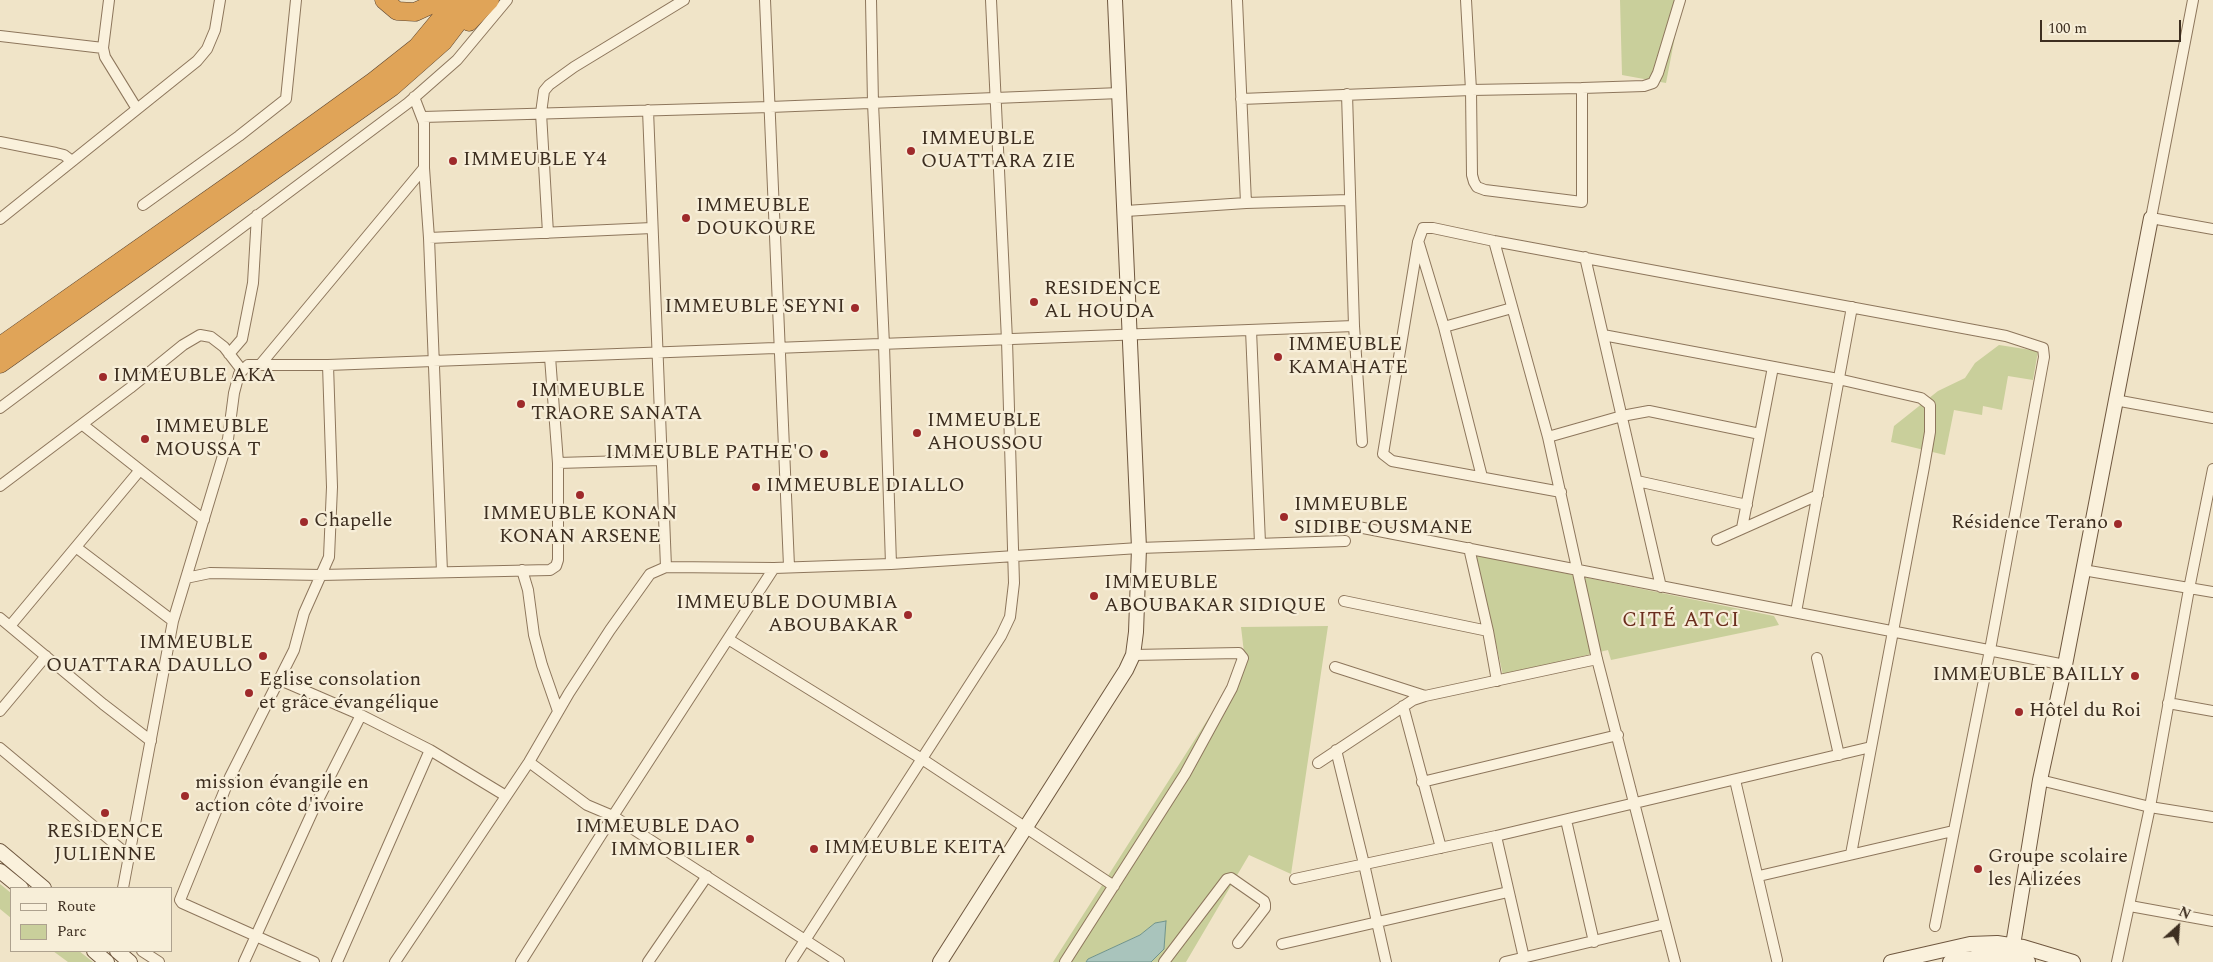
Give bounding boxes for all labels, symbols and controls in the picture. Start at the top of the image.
scale bar [2043,10,2184,42]
text: 100 m [2048,17,2087,40]
place label: IMMEUBLE OUATTARA ZIE [921,128,1075,175]
marker: IMMEUBLE OUATTARA ZIE [905,145,917,157]
place label: IMMEUBLE Y4 [463,149,606,173]
marker: IMMEUBLE Y4 [447,155,459,167]
place label: IMMEUBLE DOUKOURE [696,195,816,242]
marker: IMMEUBLE DOUKOURE [680,212,692,224]
place label: RESIDENCE AL HOUDA [1044,278,1161,325]
place label: IMMEUBLE SEYNI [665,296,845,320]
marker: RESIDENCE AL HOUDA [1028,296,1040,308]
marker: IMMEUBLE SEYNI [849,302,861,314]
place label: IMMEUBLE KAMAHATE [1288,334,1408,381]
marker: IMMEUBLE KAMAHATE [1272,351,1284,363]
place label: IMMEUBLE AKA [113,365,276,389]
marker: IMMEUBLE AKA [97,371,109,383]
place label: IMMEUBLE TRAORE SANATA [531,380,703,427]
marker: IMMEUBLE TRAORE SANATA [515,398,527,410]
place label: IMMEUBLE AHOUSSOU [927,410,1044,457]
place label: IMMEUBLE MOUSSA T [155,416,269,463]
marker: IMMEUBLE AHOUSSOU [911,427,923,439]
marker: IMMEUBLE MOUSSA T [139,433,151,445]
place label: IMMEUBLE PATHE'O [606,442,814,466]
marker: IMMEUBLE PATHE'O [818,448,830,460]
place label: IMMEUBLE DIALLO [766,475,965,499]
marker: IMMEUBLE DIALLO [750,481,762,493]
marker: IMMEUBLE KONAN KONAN ARSENE [574,489,586,501]
place label: IMMEUBLE SIDIBE OUSMANE [1294,494,1473,541]
place label: IMMEUBLE KONAN KONAN ARSENE [482,503,678,550]
place label: Chapelle [314,510,392,534]
marker: IMMEUBLE SIDIBE OUSMANE [1278,511,1290,523]
place label: Résidence Terano [1951,512,2108,536]
marker: Chapelle [298,516,310,528]
marker: Résidence Terano [2112,518,2124,530]
place label: IMMEUBLE ABOUBAKAR SIDIQUE [1104,572,1326,619]
marker: IMMEUBLE ABOUBAKAR SIDIQUE [1088,590,1100,602]
place label: IMMEUBLE DOUMBIA ABOUBAKAR [676,592,898,639]
marker: IMMEUBLE DOUMBIA ABOUBAKAR [902,609,914,621]
district label: CITÉ ATCI [1621,609,1741,635]
place label: IMMEUBLE OUATTARA DAULLO [46,632,253,679]
marker: IMMEUBLE OUATTARA DAULLO [257,650,269,662]
place label: IMMEUBLE BAILLY [1932,664,2125,688]
place label: Eglise consolation et grâce évangélique [259,669,439,716]
marker: IMMEUBLE BAILLY [2129,670,2141,682]
marker: Eglise consolation et grâce évangélique [243,687,255,699]
place label: Hôtel du Roi [2029,700,2141,724]
marker: Hôtel du Roi [2013,706,2025,718]
place label: mission évangile en action côte d'ivoire [195,772,369,819]
marker: mission évangile en action côte d'ivoire [179,790,191,802]
marker: RESIDENCE JULIENNE [99,807,111,819]
place label: IMMEUBLE DAO IMMOBILIER [576,816,740,863]
place label: RESIDENCE JULIENNE [47,821,163,868]
marker: IMMEUBLE DAO IMMOBILIER [744,833,756,845]
place label: IMMEUBLE KEITA [824,837,1006,861]
marker: IMMEUBLE KEITA [808,843,820,855]
place label: Groupe scolaire les Alizées [1988,846,2128,893]
marker: Groupe scolaire les Alizées [1972,863,1984,875]
legend [10,887,172,952]
text: Route [57,895,96,918]
text: N [2175,901,2195,925]
north arrow [2153,902,2203,952]
text: Parc [57,920,87,943]

